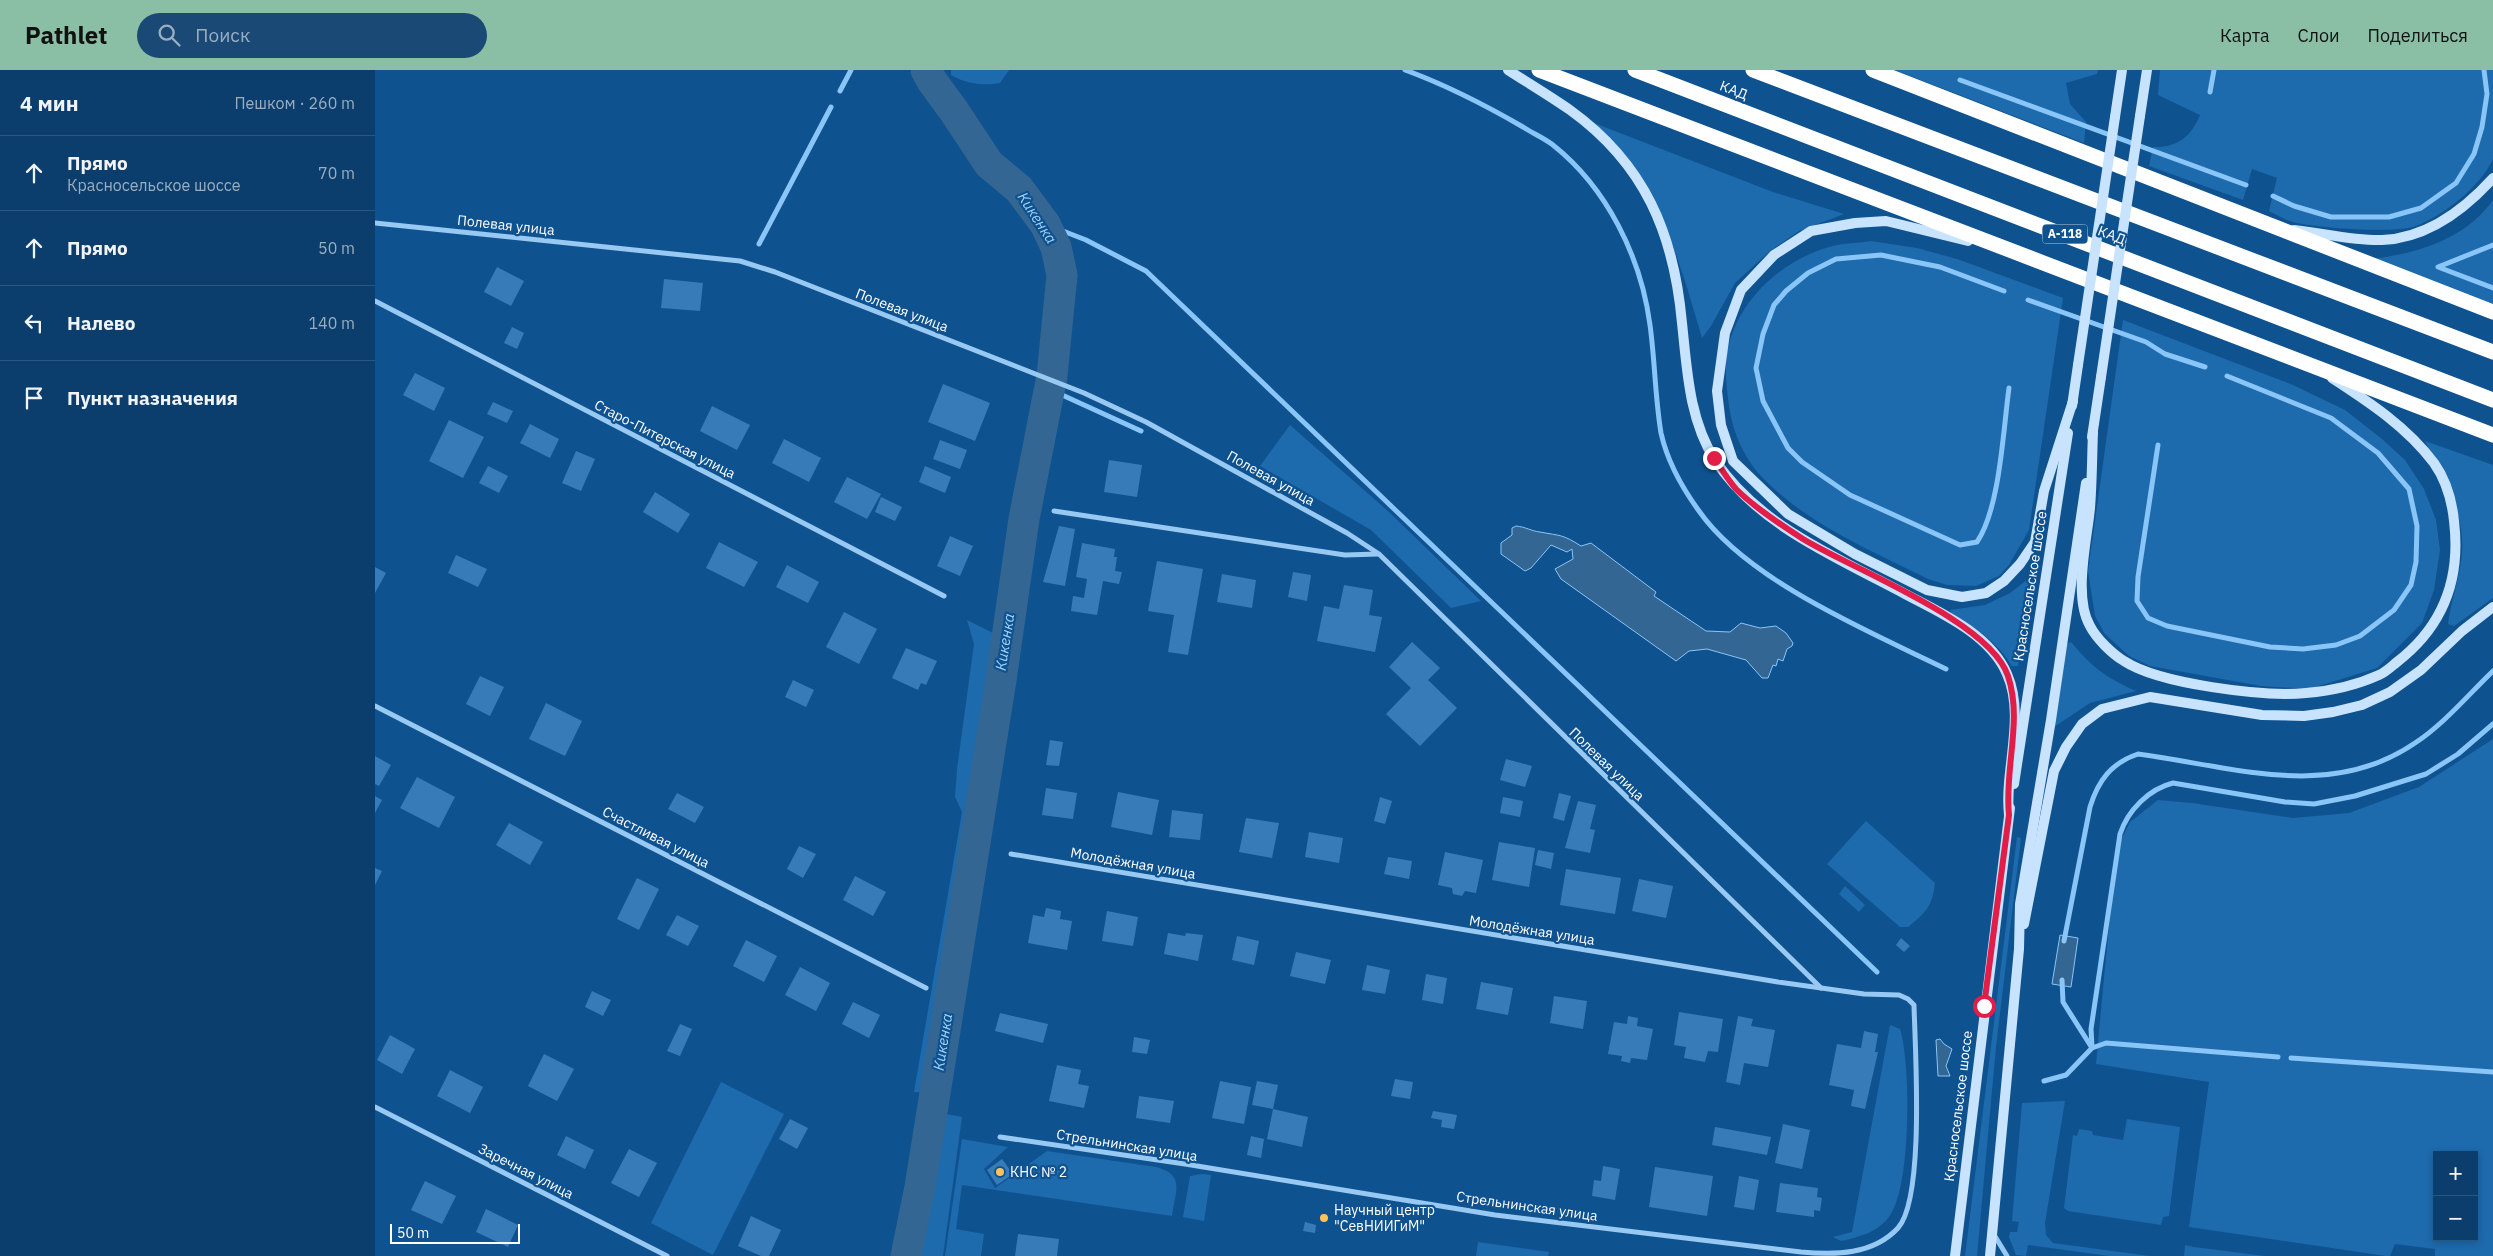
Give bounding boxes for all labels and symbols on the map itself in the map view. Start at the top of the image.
street label: КАД [1717,76,1751,104]
water label: Кикенка [1014,188,1061,247]
street label: Полевая улица [456,211,556,239]
street label: КАД [2095,221,2129,249]
road number: А-118 [2043,224,2087,243]
street label: Полевая улица [853,284,951,336]
street label: Старо-Питерская улица [591,396,739,483]
street label: Полевая улица [1224,446,1319,510]
route end [1703,447,1726,470]
street label: Красносельское шоссе [2009,509,2051,662]
water label: Кикенка [991,612,1018,672]
street label: Полевая улица [1566,724,1649,805]
street label: Счастливая улица [599,802,713,872]
street label: Молодёжная улица [1069,843,1197,883]
street label: Молодёжная улица [1468,911,1597,949]
route start [1973,995,1996,1018]
water label: Кикенка [929,1012,956,1072]
street label: Красносельское шоссе [1940,1029,1976,1182]
street label: Стрельнинская улица [1055,1125,1199,1165]
street label: Заречная улица [475,1139,577,1203]
place label: КНС № 2 [1010,1163,1067,1181]
marker: КНС № 2 [994,1166,1006,1178]
street label: Стрельнинская улица [1455,1187,1599,1225]
place label: Научный центр "СевНИИГиМ" [1334,1201,1435,1235]
marker: Научный центр "СевНИИГиМ" [1318,1212,1330,1224]
scale bar [390,1221,520,1244]

